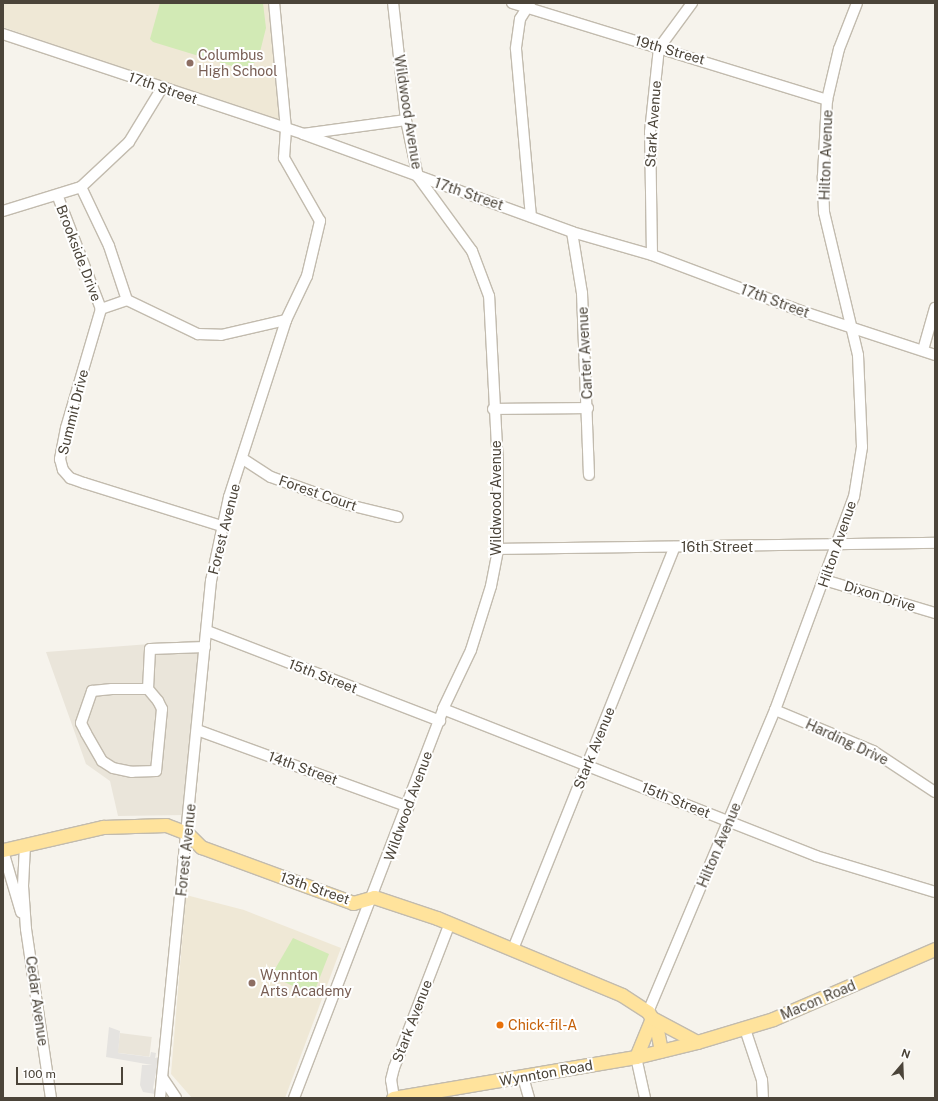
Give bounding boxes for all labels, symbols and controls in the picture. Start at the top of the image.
street label: 19th Street [633,32,707,68]
place label: Columbus High School [198,47,277,80]
street label: Wildwood Avenue [391,54,425,170]
marker: Columbus High School [185,58,195,68]
street label: 17th Street [126,68,200,108]
street label: Stark Avenue [642,80,664,168]
street label: Hilton Avenue [816,109,836,201]
street label: 17th Street [432,174,506,214]
street label: Brookside Drive [53,202,105,304]
street label: 17th Street [738,281,812,321]
street label: Carter Avenue [574,306,596,400]
street label: Summit Drive [54,367,92,457]
street label: Wildwood Avenue [488,440,504,556]
street label: Forest Court [277,472,359,514]
street label: Forest Avenue [205,482,243,576]
street label: Hilton Avenue [814,498,860,590]
street label: 16th Street [681,539,753,555]
street label: Dixon Drive [842,577,918,615]
street label: 15th Street [286,655,360,697]
street label: Stark Avenue [570,704,618,792]
street label: Harding Drive [803,715,891,769]
street label: 14th Street [266,748,340,788]
street label: Wildwood Avenue [380,749,436,863]
street label: 15th Street [639,779,713,821]
street label: Hilton Avenue [694,800,744,890]
street label: Forest Avenue [173,803,199,897]
street label: 13th Street [278,868,352,908]
street label: Cedar Avenue [22,955,52,1047]
place label: Wynnton Arts Academy [260,967,352,1000]
street label: Stark Avenue [389,977,435,1065]
street label: Macon Road [778,977,858,1023]
marker: Wynnton Arts Academy [247,978,257,988]
place label: Chick-fil-A [508,1017,577,1033]
marker: Chick-fil-A [495,1020,505,1030]
north arrow [882,1045,922,1085]
text: N [900,1047,912,1061]
street label: Wynnton Road [498,1057,594,1089]
scale bar [18,1059,125,1085]
text: 100 m [23,1067,56,1081]

